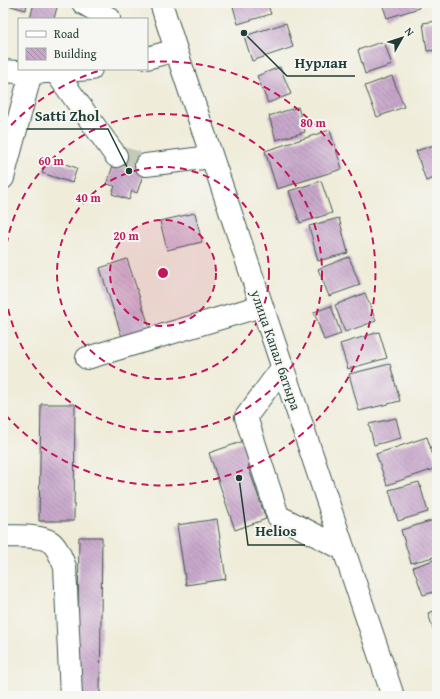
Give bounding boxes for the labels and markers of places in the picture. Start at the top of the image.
callout: Нурлан [287,49,355,76]
callout: Satti Zhol [27,102,108,129]
centre of rings [156,266,170,280]
callout: Helios [248,518,305,545]

